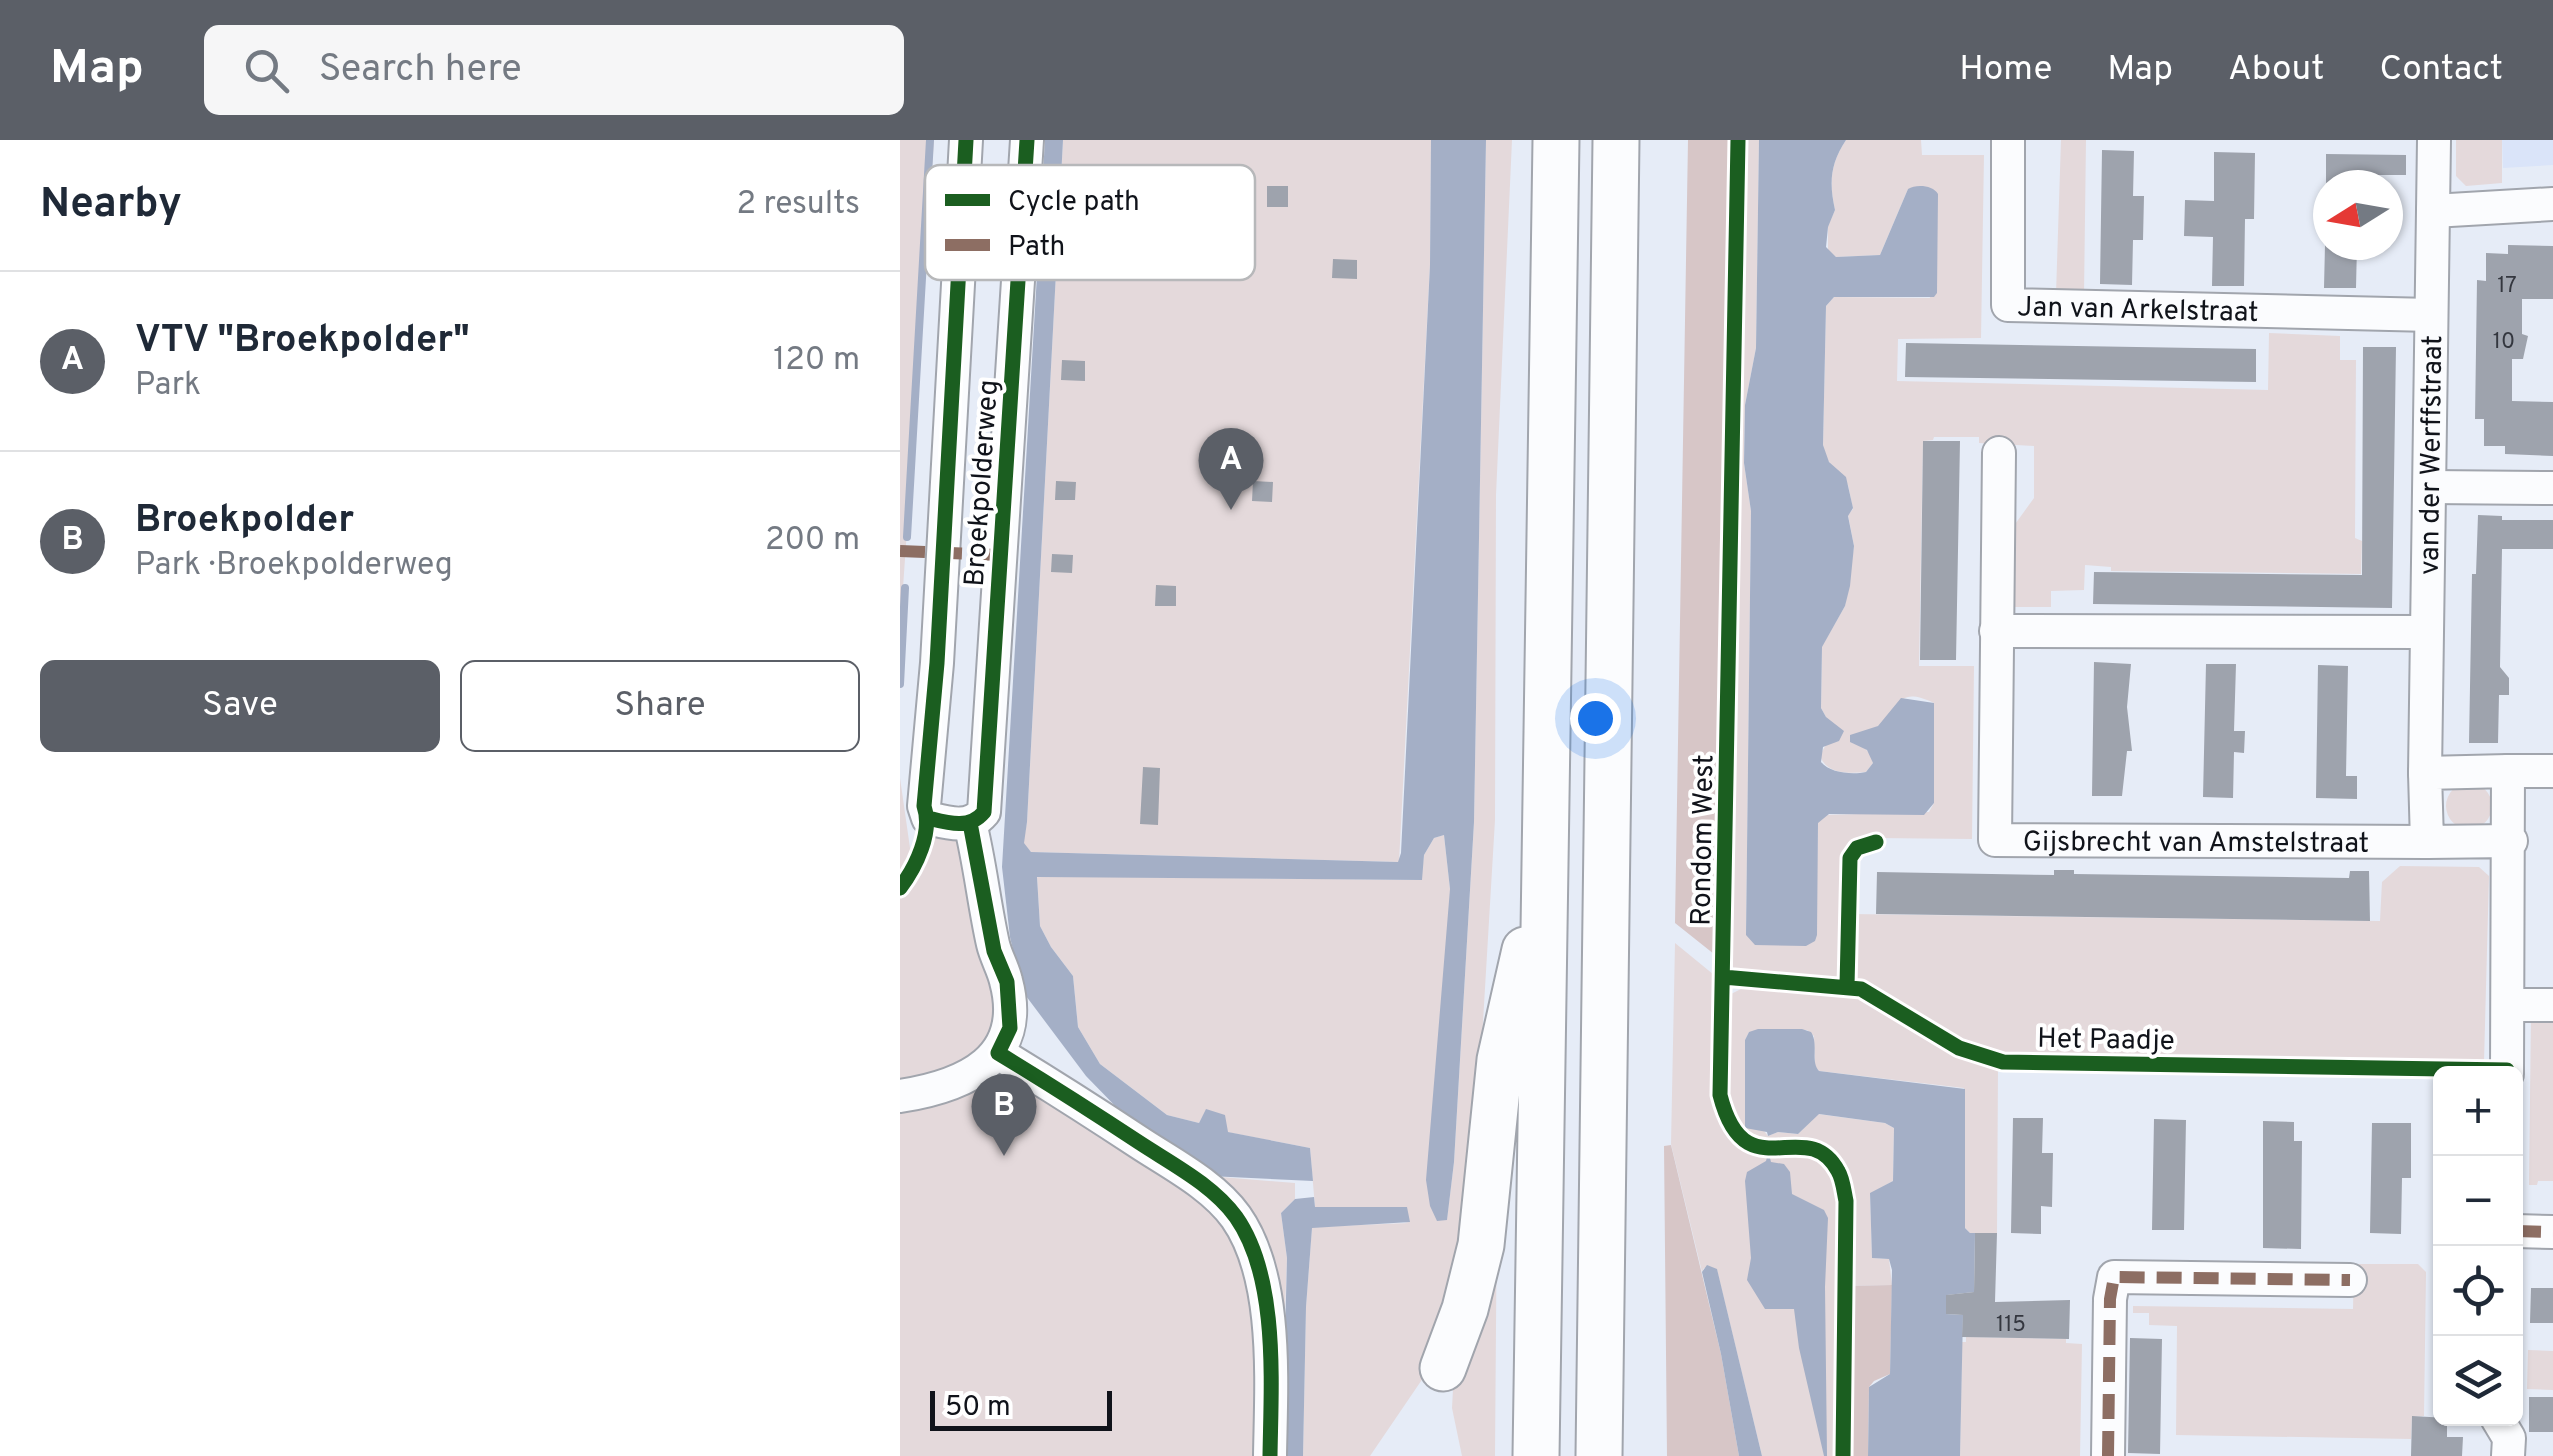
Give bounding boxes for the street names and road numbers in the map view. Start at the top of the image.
street label: Jan van Arkelstraat [2017,290,2259,332]
street label: van der Werffstraat [2413,335,2452,575]
street label: Broekpolderweg [958,379,1008,588]
street label: Rondom West [1685,754,1723,926]
street label: Gijsbrecht van Amstelstraat [2023,825,2369,863]
street label: Het Paadje [2037,1022,2175,1060]

